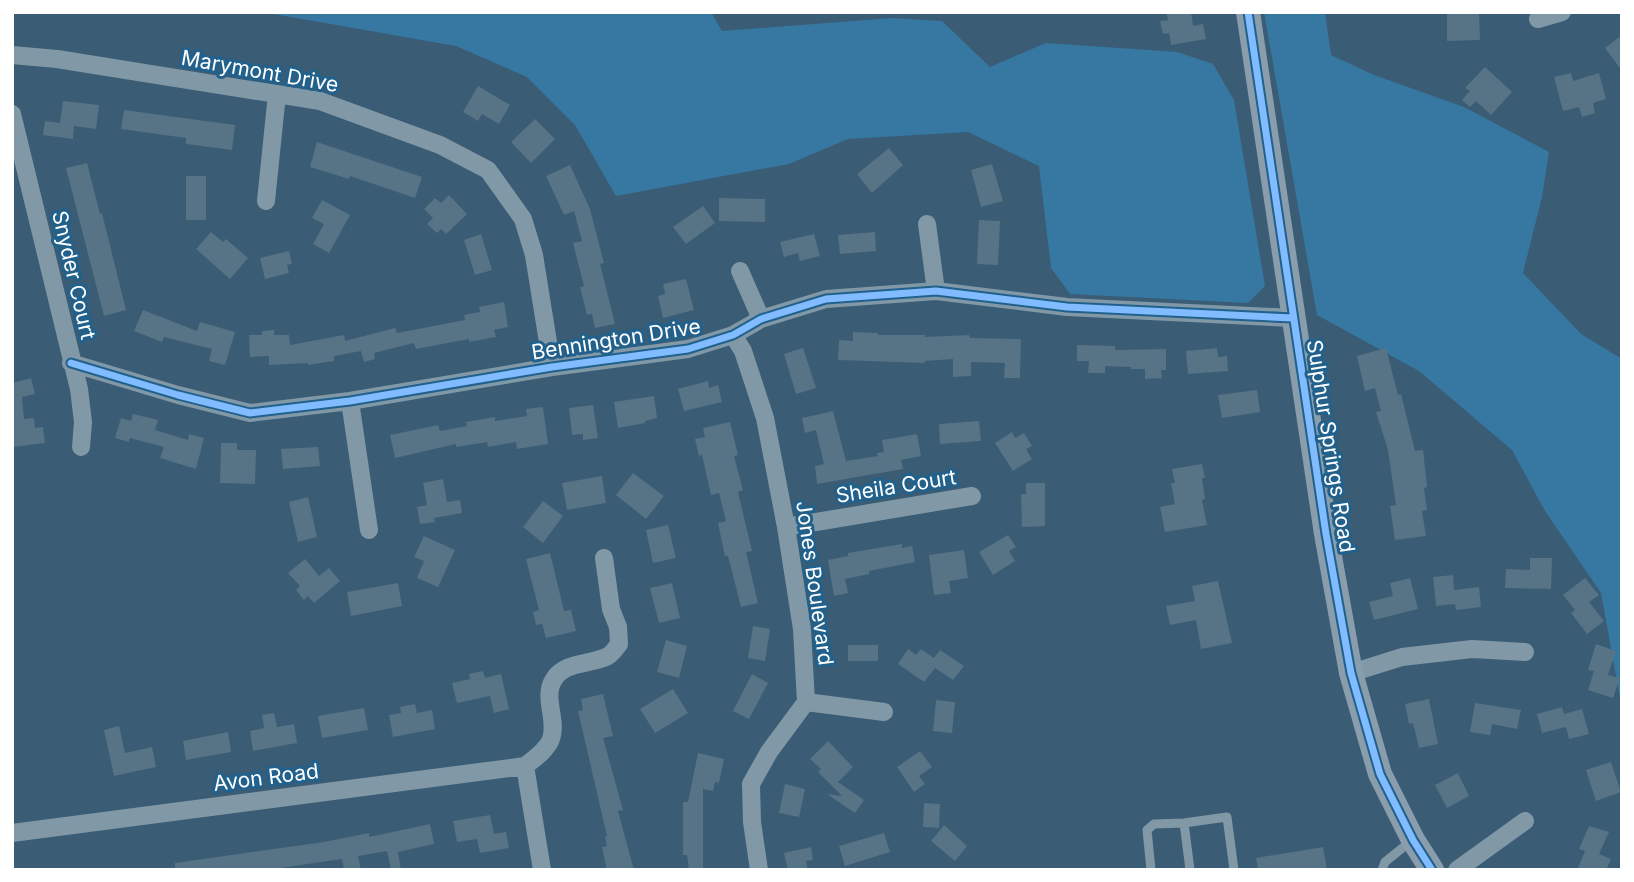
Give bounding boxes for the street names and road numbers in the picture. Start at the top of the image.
street label: Marymont Drive [179,45,341,97]
street label: Snyder Court [47,208,101,342]
street label: Bennington Drive [530,313,702,365]
street label: Sulphur Springs Road [1302,338,1360,554]
street label: Sheila Court [834,464,958,508]
street label: Jones Boulevard [791,499,839,667]
street label: Avon Road [212,758,320,796]

